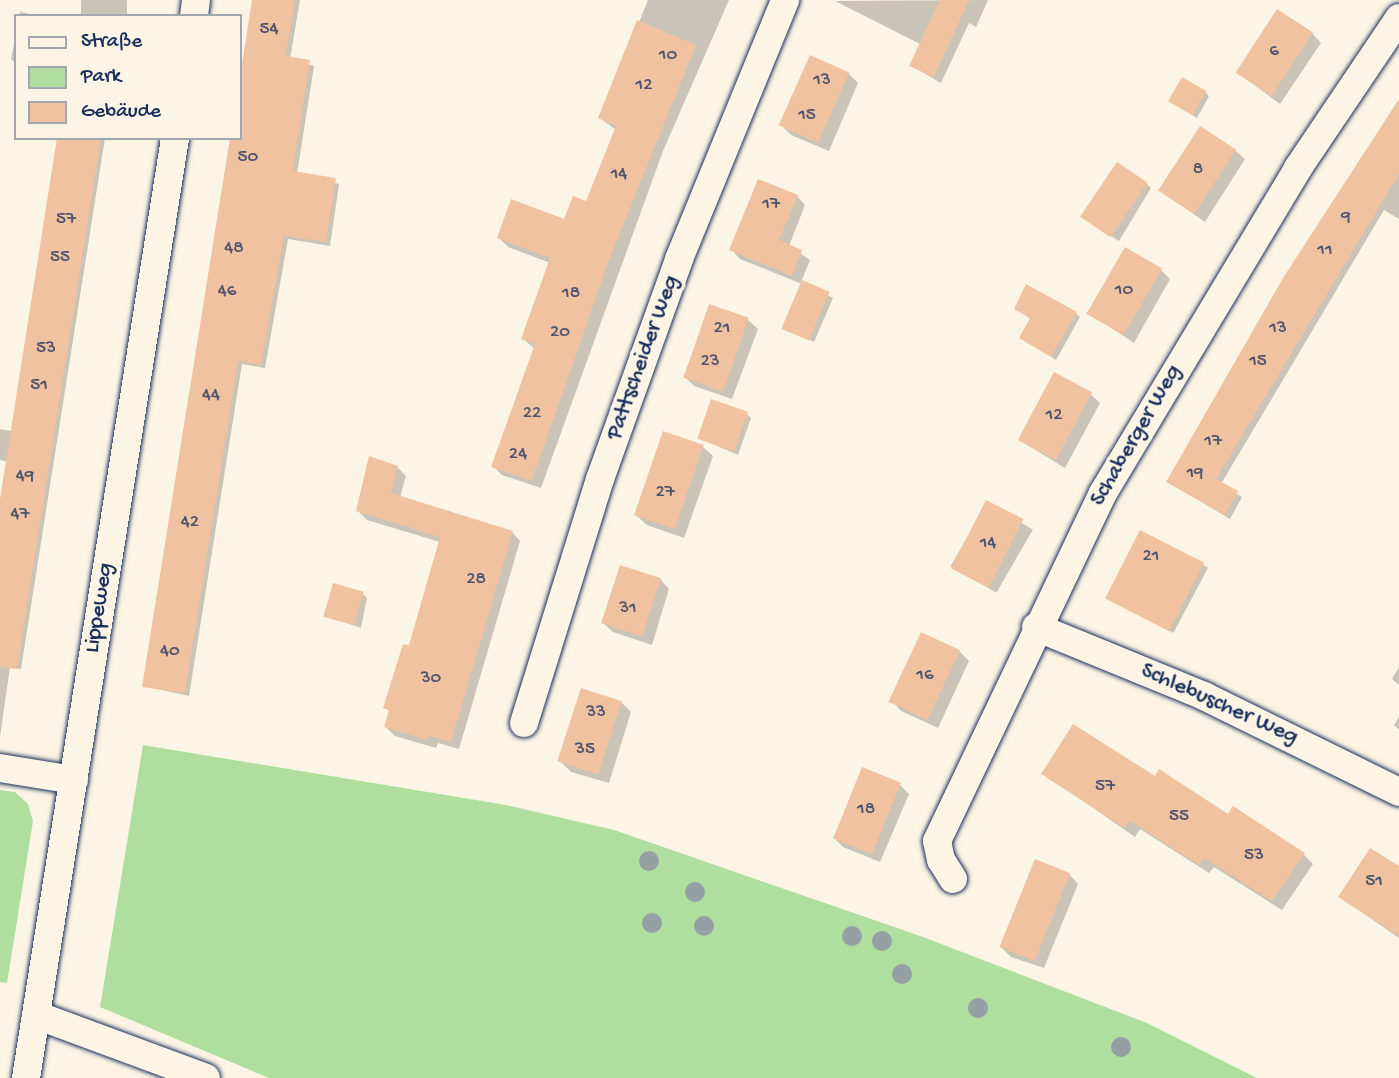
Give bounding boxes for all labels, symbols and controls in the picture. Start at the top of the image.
legend [14,14,242,140]
house number: 54 [260,19,278,41]
text: Straße [81,30,142,55]
house number: 6 [1269,41,1279,63]
house number: 10 [659,45,677,67]
text: Park [81,65,121,90]
house number: 13 [813,70,831,92]
house number: 12 [636,75,652,97]
text: Gebäude [81,100,161,125]
house number: 15 [798,105,816,127]
house number: 50 [238,147,258,169]
house number: 8 [1193,159,1203,181]
house number: 14 [611,164,627,186]
house number: 17 [762,194,780,216]
house number: 9 [1341,207,1351,229]
house number: 57 [56,209,76,231]
house number: 48 [224,238,244,260]
house number: 11 [1317,240,1333,262]
house number: 55 [50,247,70,269]
street label: Pattscheider Weg [601,272,687,444]
house number: 10 [1115,280,1133,302]
house number: 46 [218,281,236,303]
house number: 18 [562,283,580,305]
house number: 21 [714,318,730,340]
house number: 13 [1269,318,1287,340]
house number: 20 [550,322,570,344]
house number: 53 [36,338,56,360]
house number: 23 [700,351,720,373]
house number: 15 [1249,351,1267,373]
street label: Schaberger Weg [1085,360,1189,512]
house number: 51 [30,375,48,397]
house number: 44 [202,385,220,407]
house number: 22 [523,403,541,425]
house number: 12 [1046,405,1062,427]
house number: 17 [1204,431,1222,453]
house number: 24 [509,444,527,466]
house number: 19 [1186,463,1204,485]
house number: 49 [16,466,34,488]
house number: 27 [655,482,675,504]
house number: 47 [11,504,29,526]
house number: 42 [181,512,199,534]
house number: 14 [980,533,996,555]
house number: 21 [1143,546,1159,568]
street label: Lippeweg [79,561,121,655]
house number: 28 [466,569,486,591]
house number: 31 [619,598,637,620]
house number: 40 [160,641,180,663]
street label: Schlebuscher Weg [1136,658,1302,752]
house number: 16 [916,665,934,687]
house number: 30 [421,668,441,690]
house number: 33 [586,702,606,724]
house number: 35 [575,739,595,761]
house number: 57 [1095,776,1115,798]
house number: 18 [857,799,875,821]
house number: 55 [1169,806,1189,828]
house number: 53 [1244,845,1264,867]
house number: 51 [1365,871,1383,893]

